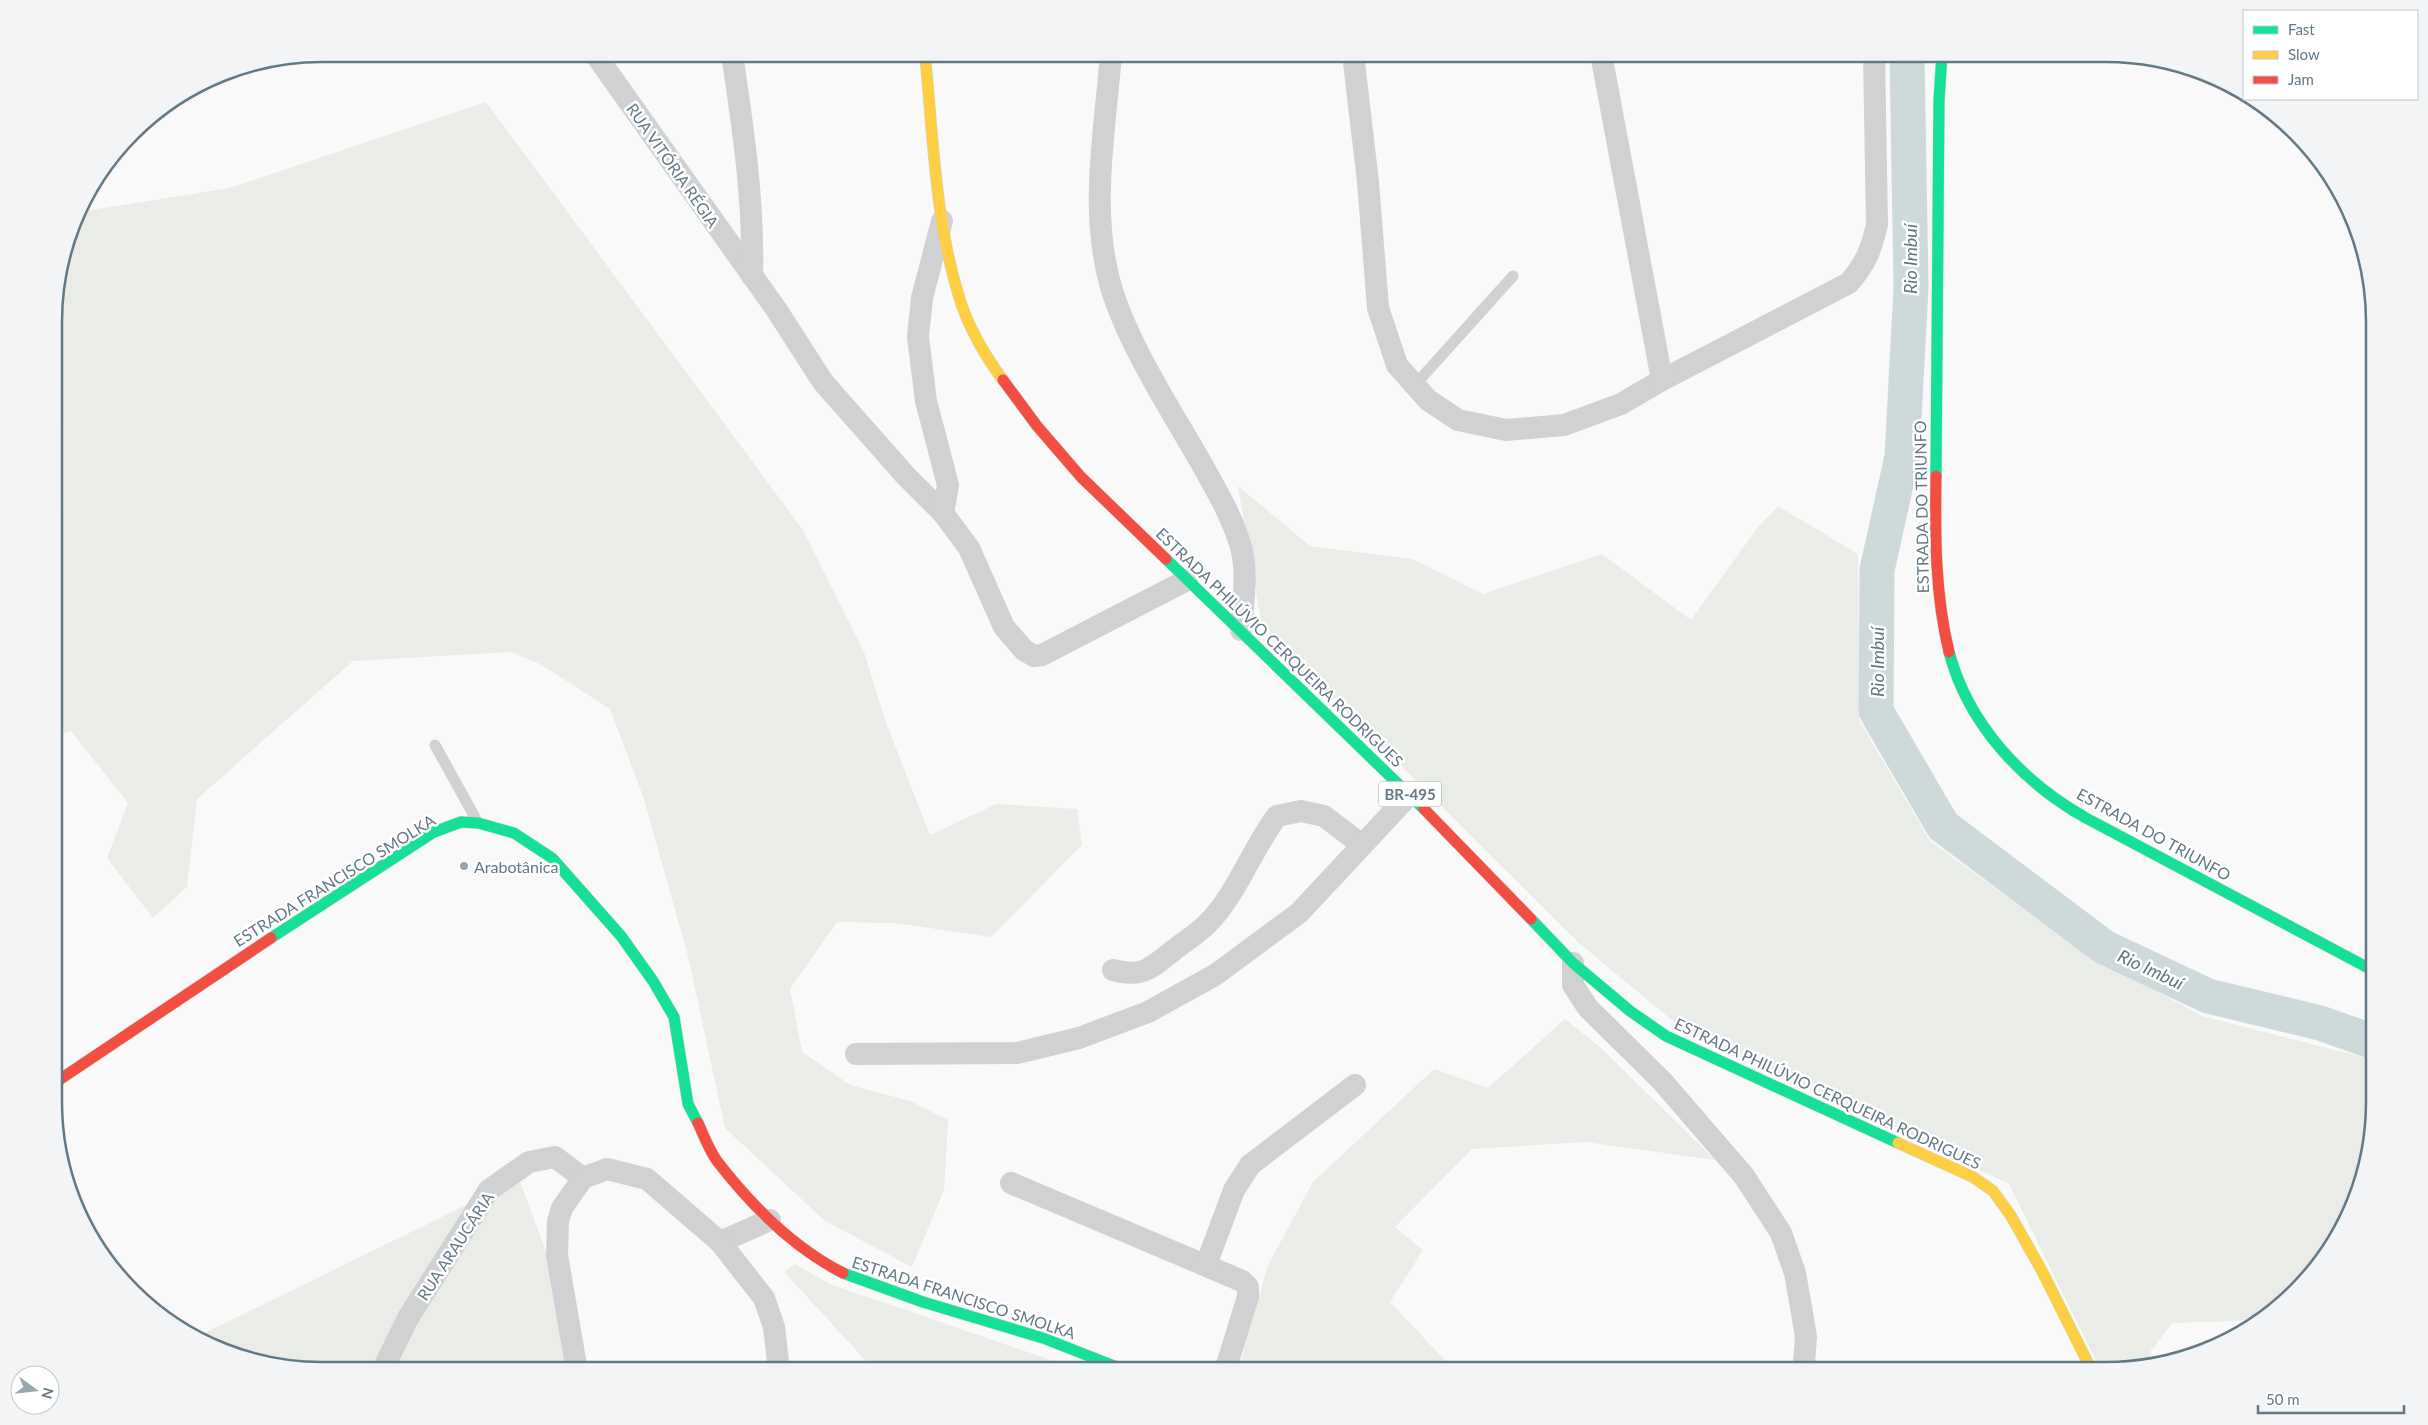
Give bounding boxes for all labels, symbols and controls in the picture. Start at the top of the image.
legend [2243,10,2418,100]
text: Fast [2288,20,2315,38]
text: Slow [2288,45,2320,63]
text: Jam [2288,70,2314,88]
street label: RUA VITÓRIA RÉGIA [623,99,723,231]
water label: Rio Imbuí [1899,222,1921,294]
street label: ESTRADA DO TRIUNFO [1910,420,1932,594]
street label: ESTRADA PHILÚVIO CERQUEIRA RODRIGUES [1153,524,1407,770]
water label: Rio Imbuí [1866,625,1888,697]
road number: BR-495 [1379,782,1441,806]
street label: ESTRADA DO TRIUNFO [2074,784,2234,884]
street label: ESTRADA FRANCISCO SMOLKA [230,810,438,950]
place label: Arabotânica [474,857,558,876]
marker: Arabotânica [458,860,470,872]
water label: Rio Imbuí [2115,944,2189,995]
street label: ESTRADA PHILÚVIO CERQUEIRA RODRIGUES [1672,1013,1984,1173]
street label: RUA ARAUCÁRIA [413,1188,497,1304]
street label: ESTRADA FRANCISCO SMOLKA [850,1252,1078,1342]
north arrow [10,1365,60,1415]
scale bar [2258,1382,2404,1414]
text: N [38,1386,58,1401]
text: 50 m [2266,1390,2300,1408]

